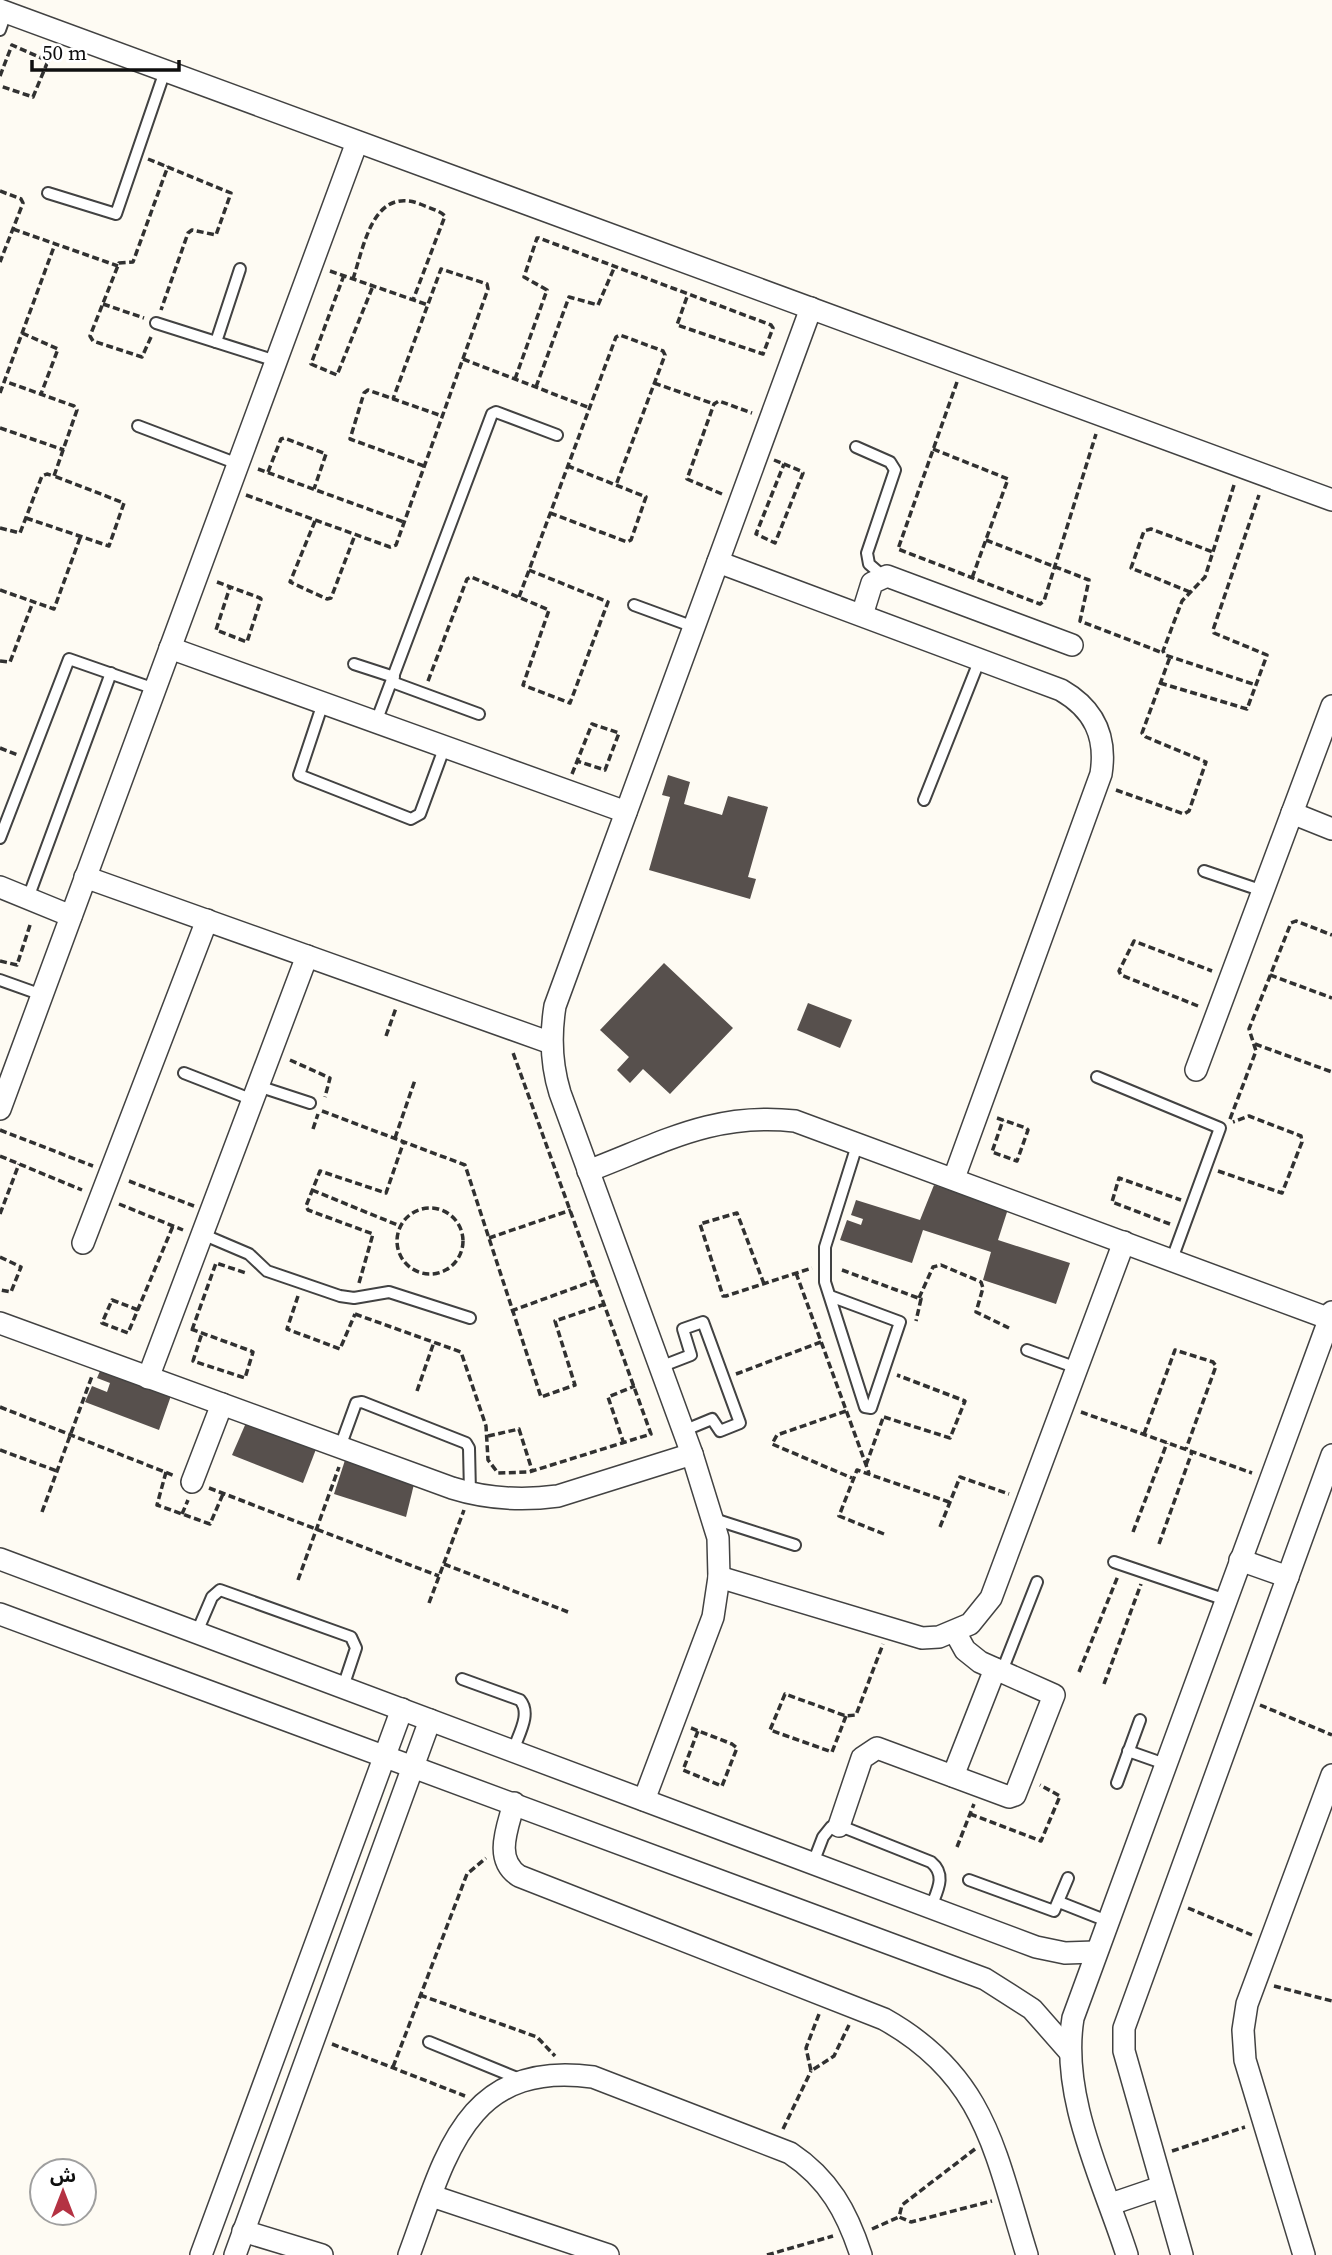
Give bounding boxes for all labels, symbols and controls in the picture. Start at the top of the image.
scale bar [32,28,178,72]
text: 50 m [42,38,87,67]
north arrow [28,2157,98,2227]
text: ش [50,2162,76,2188]

